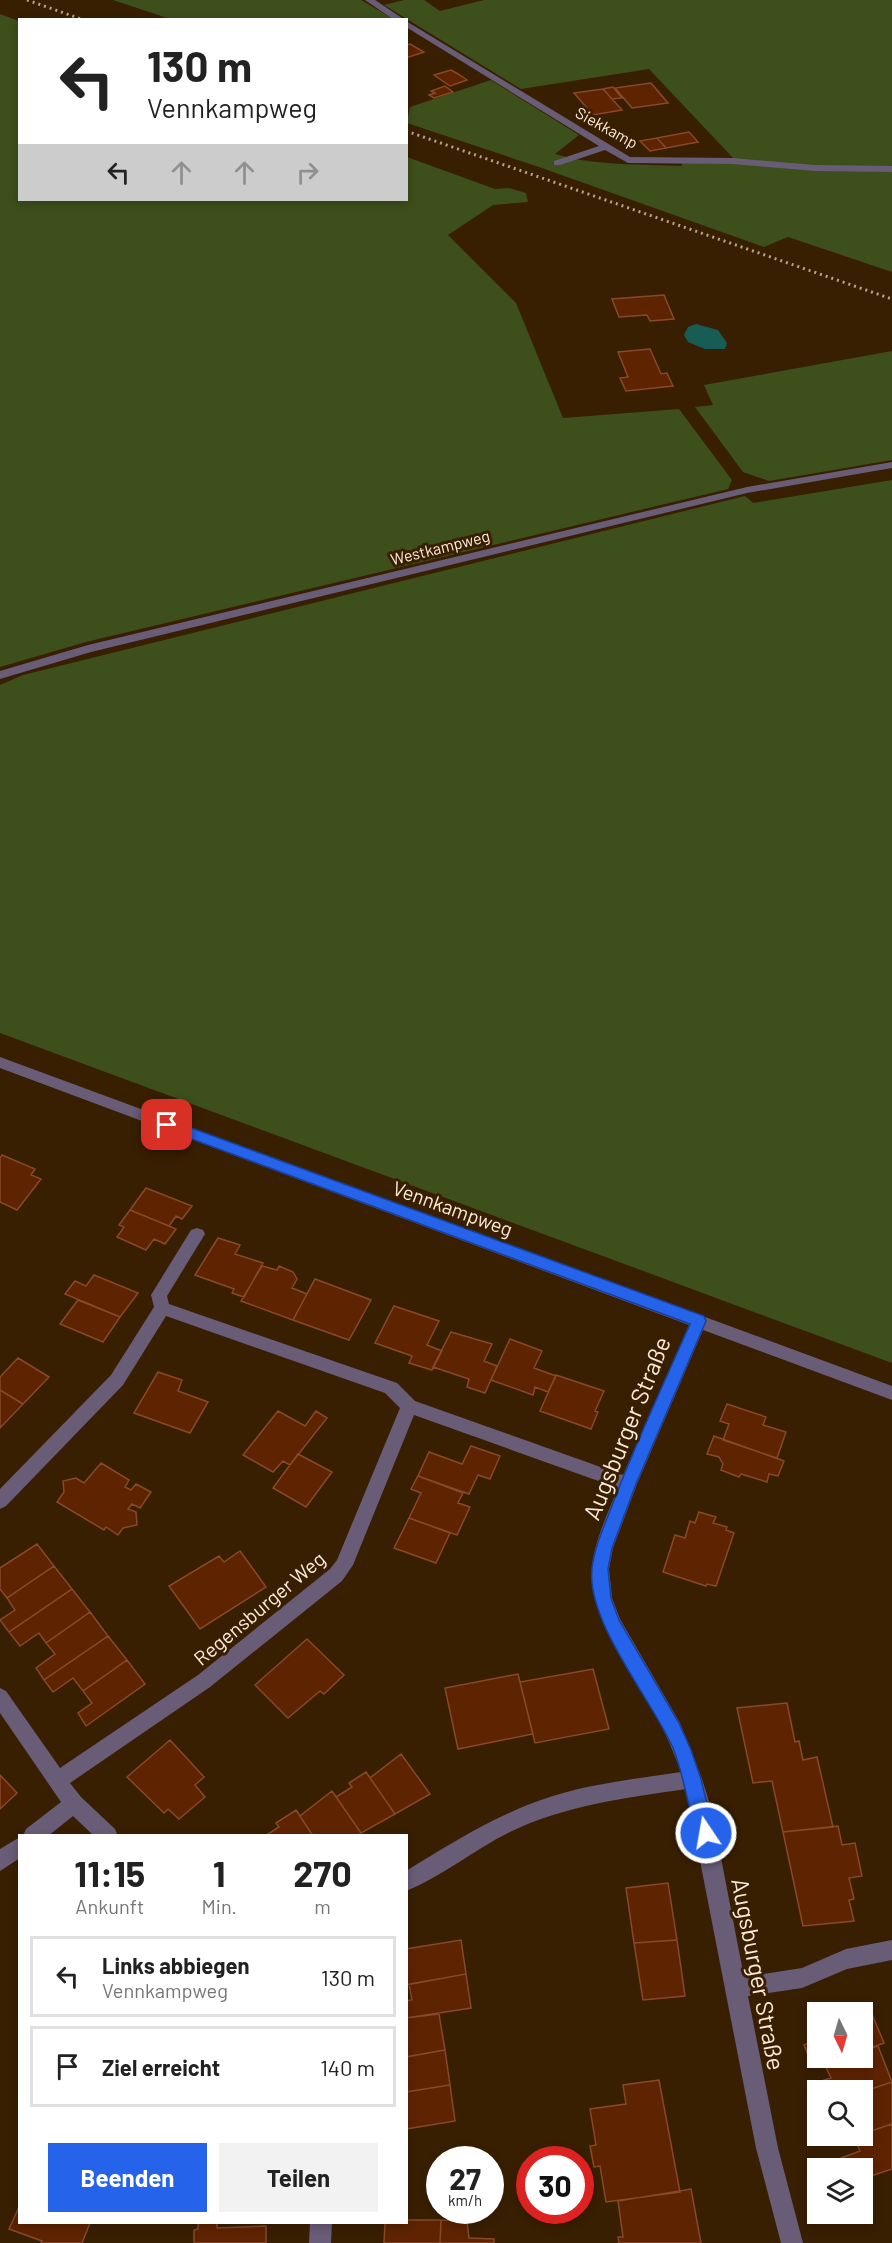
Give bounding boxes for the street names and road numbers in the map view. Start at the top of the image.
street label: Siekkamp [573,102,641,152]
street label: Westkampweg [388,526,492,568]
street label: Vennkampweg [390,1175,516,1241]
street label: Augsburger Straße [576,1332,676,1524]
street label: Regensburger Weg [189,1546,329,1670]
street label: Augsburger Straße [726,1875,792,2073]

